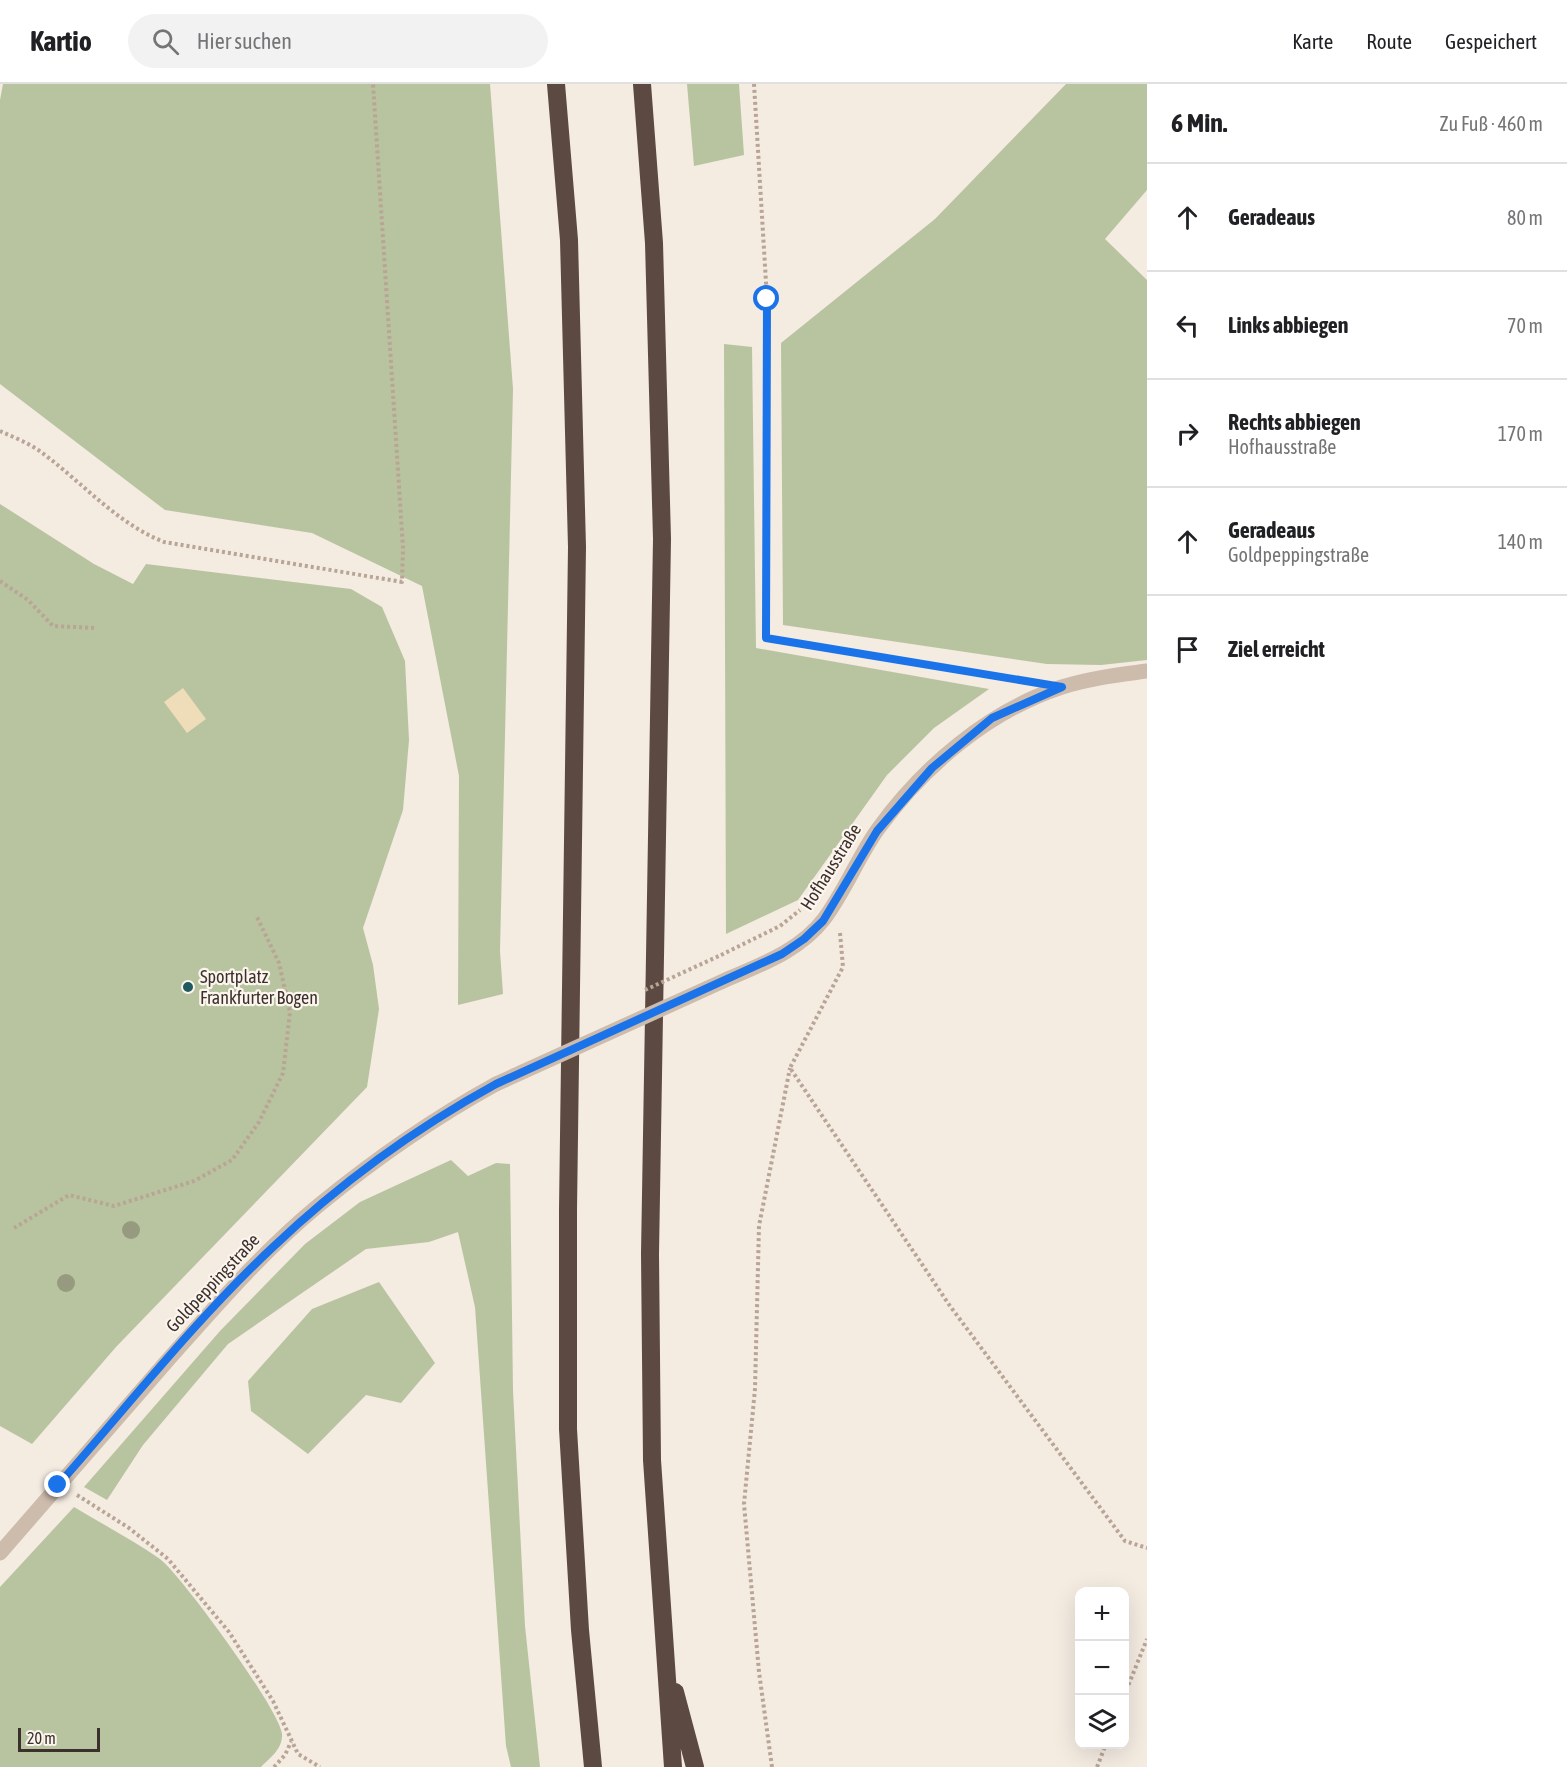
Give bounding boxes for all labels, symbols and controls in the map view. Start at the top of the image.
search box [128,14,548,68]
text: Kartio [30,25,92,57]
icon: search [149,25,182,58]
text: Hier suchen [197,28,292,54]
text: Karte [1292,29,1333,53]
text: Route [1366,29,1412,53]
text: Gespeichert [1445,29,1537,53]
text: 6 Min. [1171,108,1227,138]
text: Zu Fuß · 460 m [1440,112,1543,135]
icon: ahead [1171,201,1204,234]
text: Geradeaus [1228,204,1315,230]
text: 80 m [1507,206,1543,229]
route start [753,285,779,311]
icon: left [1171,309,1204,342]
text: Links abbiegen [1228,312,1349,338]
text: 70 m [1507,314,1543,337]
text: Rechts abbiegen [1228,409,1361,435]
icon: right [1171,417,1204,450]
text: 170 m [1498,422,1543,445]
text: Hofhausstraße [1228,435,1336,458]
text: Geradeaus [1228,517,1315,543]
icon: ahead [1171,525,1204,558]
text: 140 m [1498,530,1543,553]
text: Goldpeppingstraße [1228,543,1369,566]
icon: arrive [1171,633,1204,666]
text: Ziel erreicht [1228,636,1325,662]
street label: Hofhausstraße [796,820,865,914]
place label: Sportplatz Frankfurter Bogen [200,966,318,1008]
marker: Sportplatz Frankfurter Bogen [181,980,195,994]
street label: Goldpeppingstraße [162,1229,264,1336]
route end [44,1471,70,1497]
map controls [1075,1587,1129,1749]
button: + [1075,1587,1129,1641]
button: − [1075,1641,1129,1695]
button: layers [1075,1695,1129,1749]
scale bar [18,1725,100,1752]
text: 20 m [27,1729,56,1747]

